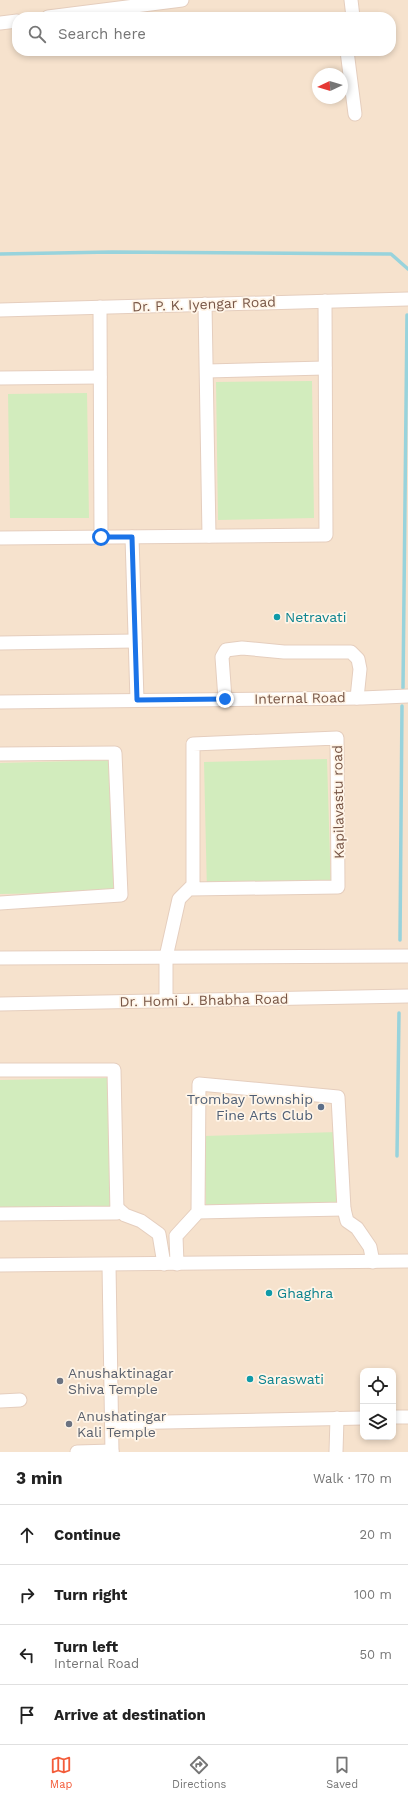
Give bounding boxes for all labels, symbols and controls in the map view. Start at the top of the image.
search box [12,12,396,56]
icon: search [26,23,48,45]
text: Search here [58,25,146,43]
north arrow [312,68,348,104]
street label: Dr. P. K. Iyengar Road [132,293,276,315]
route start [92,528,110,546]
place label: Netravati [285,609,346,625]
marker: Netravati [272,612,282,622]
street label: Internal Road [254,689,346,707]
route end [216,690,234,708]
street label: Kapilavastu road [329,745,347,859]
street label: Dr. Homi J. Bhabha Road [119,991,289,1009]
place label: Trombay Township Fine Arts Club [187,1091,313,1123]
marker: Trombay Township Fine Arts Club [316,1102,326,1112]
place label: Ghaghra [277,1285,333,1301]
marker: Ghaghra [264,1288,274,1298]
place label: Anushaktinagar Shiva Temple [68,1365,174,1397]
map controls [360,1368,396,1440]
button: locate [360,1368,396,1404]
place label: Saraswati [258,1371,324,1387]
marker: Saraswati [245,1374,255,1384]
marker: Anushaktinagar Shiva Temple [55,1376,65,1386]
button: layers [360,1404,396,1440]
place label: Anushatingar Kali Temple [77,1408,167,1440]
marker: Anushatingar Kali Temple [64,1419,74,1429]
text: 3 min [16,1468,62,1488]
text: Walk · 170 m [313,1471,392,1486]
icon: ahead [16,1524,38,1546]
text: Continue [54,1526,121,1544]
text: 20 m [360,1527,392,1542]
icon: right [16,1584,38,1606]
text: Turn right [54,1586,127,1604]
text: 100 m [354,1587,392,1602]
text: Turn left [54,1638,118,1656]
icon: left [16,1644,38,1666]
text: 50 m [360,1647,392,1662]
text: Internal Road [54,1656,139,1671]
icon: arrive [16,1704,38,1726]
text: Arrive at destination [54,1706,206,1724]
tab: Map [50,1754,72,1791]
tab: Directions [172,1754,226,1791]
tab: Saved [326,1754,358,1791]

